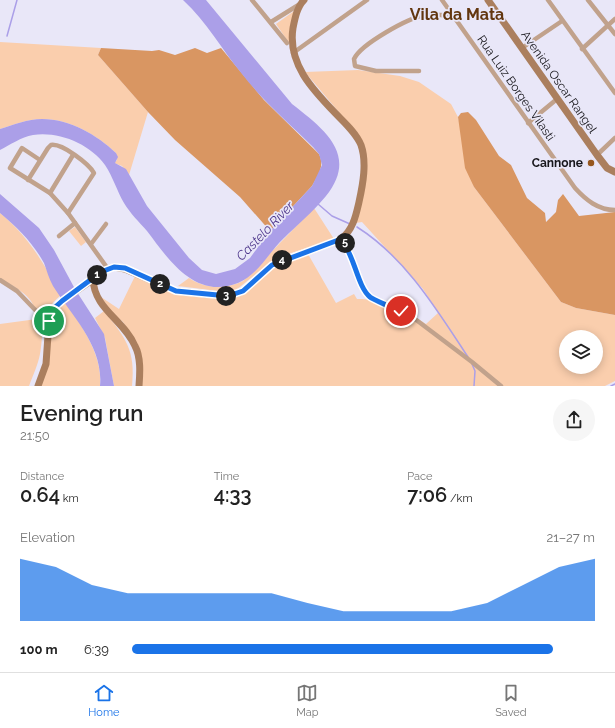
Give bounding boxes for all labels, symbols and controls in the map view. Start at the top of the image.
district label: Vila da Mata [410,5,504,24]
street label: Avenida Oscar Rangel [518,28,600,136]
street label: Rua Luiz Borges Vilasti [474,33,558,143]
place label: Cannone [532,156,583,170]
marker: Cannone [586,158,596,168]
water label: Castelo River [233,198,297,264]
pin: 5 [335,233,355,253]
text: 5 [342,236,348,249]
pin: 4 [272,250,292,270]
text: 4 [279,253,285,266]
pin: 1 [87,265,107,285]
text: 1 [94,268,100,281]
pin: 2 [150,274,170,294]
text: 2 [157,277,163,290]
pin: 3 [216,286,236,306]
text: 3 [223,289,229,302]
pin [384,294,418,328]
icon: check [390,300,412,322]
pin [32,304,66,338]
icon: arrive [38,310,60,332]
map controls [559,330,603,374]
button: layers [559,330,603,374]
button: share [553,399,595,441]
text: Evening run [20,400,143,426]
text: 21:50 [20,428,50,443]
text: Distance [20,470,64,483]
text: Time [214,470,239,483]
text: Pace [407,470,433,483]
text: 0.64 [20,483,60,507]
text: 4:33 [214,483,251,507]
text: 7:06 [407,483,447,507]
text: km [60,492,79,505]
text: /km [447,492,473,505]
text: Elevation [20,530,75,545]
text: 21–27 m [546,530,595,545]
text: 100 m [20,642,58,657]
text: 6:39 [84,642,109,657]
tab: Home [88,682,119,719]
tab: Map [296,682,319,719]
tab: Saved [495,682,527,719]

